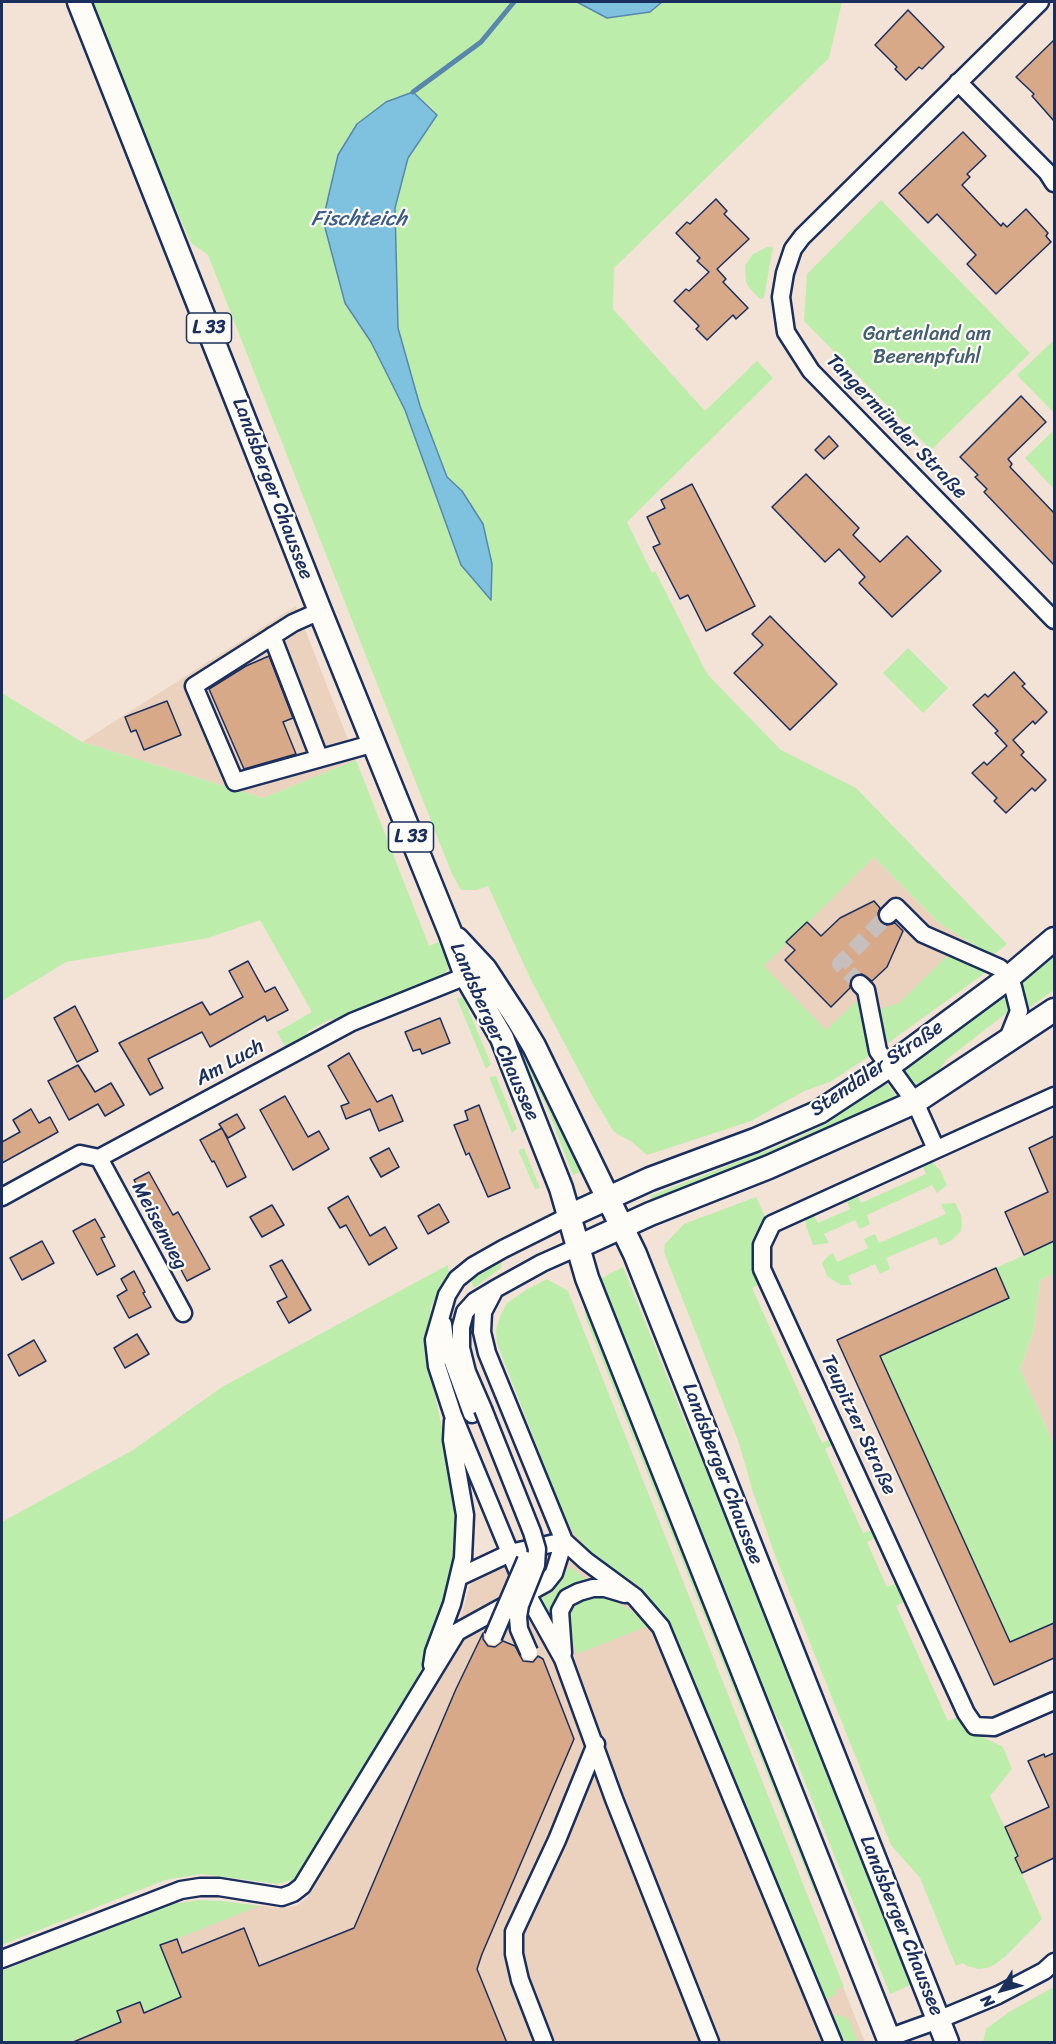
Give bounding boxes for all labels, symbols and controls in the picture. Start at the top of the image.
water label: Fischteich [311,207,407,233]
road number: L 33 [186,313,232,343]
park label: Gartenland am Beerenpfuhl [863,323,991,370]
street label: Tangermünder Straße [820,349,972,505]
street label: Landsberger Chaussee [226,395,318,583]
road number: L 33 [388,822,434,852]
street label: Landsberger Chaussee [444,939,544,1125]
street label: Stendaler Straße [806,1016,948,1122]
street label: Am Luch [192,1035,268,1091]
street label: Meisenweg [126,1178,192,1274]
street label: Teupitzer Straße [815,1351,901,1499]
street label: Landsberger Chaussee [676,1380,768,1568]
street label: Landsberger Chaussee [854,1832,948,2020]
north arrow [972,1960,1032,2020]
text: N [972,1988,1002,2014]

